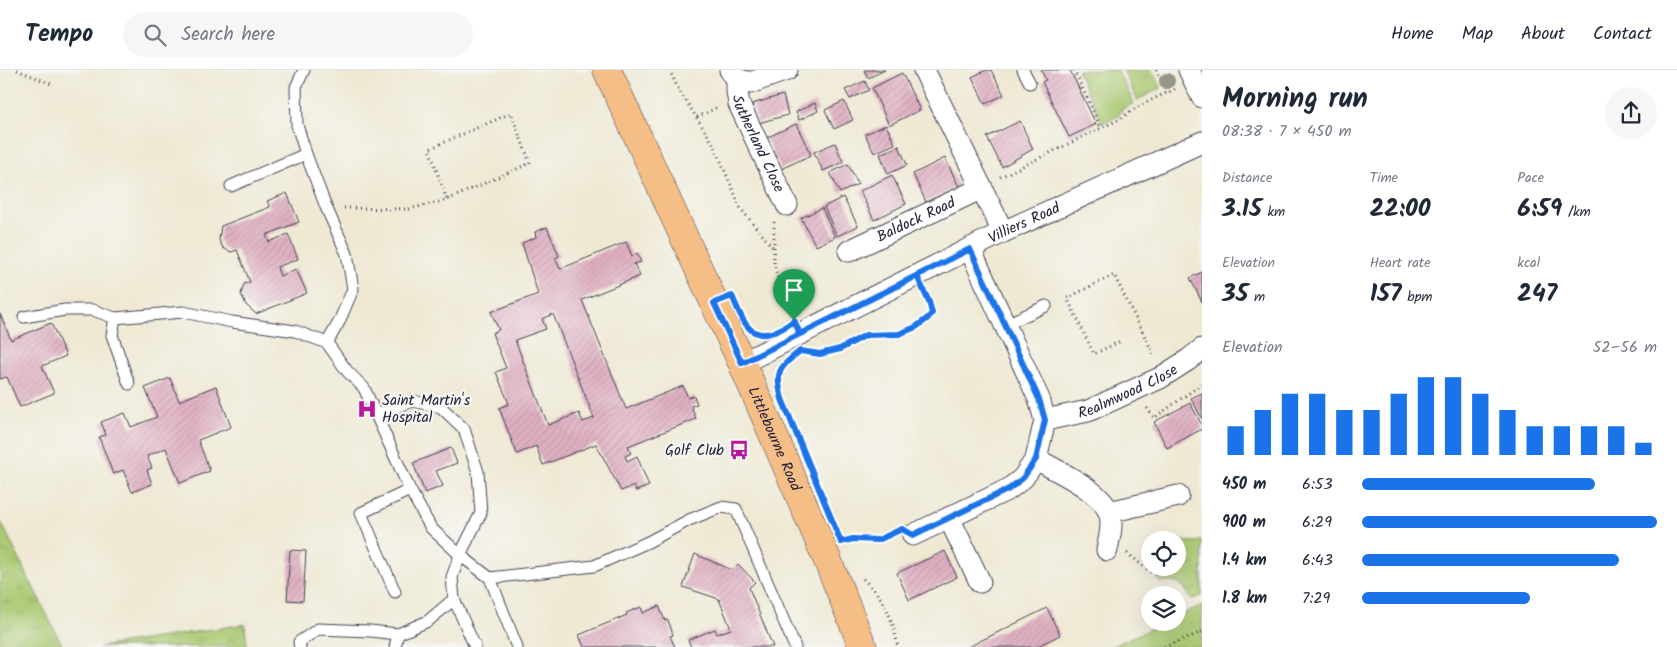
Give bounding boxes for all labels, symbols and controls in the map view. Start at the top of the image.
search box [123,12,473,57]
text: Tempo [25,15,93,54]
text: Search here [181,20,275,50]
text: Home [1391,20,1434,49]
text: Map [1462,20,1493,49]
text: About [1521,20,1565,49]
text: Contact [1593,20,1652,49]
icon: search [141,21,169,49]
text: Morning run [1222,77,1368,122]
button: share [1605,87,1657,139]
street label: Sutherland Close [725,93,791,197]
text: 08:38 · 7 × 450 m [1222,119,1352,144]
text: Distance [1222,167,1272,189]
text: Time [1370,167,1398,189]
text: Pace [1517,167,1544,189]
text: 3.15 [1222,189,1262,229]
text: 22:00 [1370,189,1431,229]
text: 6:59 [1517,189,1562,229]
street label: Baldock Road [873,191,960,249]
street label: Villiers Road [984,196,1065,251]
text: km [1262,201,1285,223]
text: /km [1562,201,1591,223]
text: Elevation [1222,252,1275,274]
text: Heart rate [1370,252,1431,274]
text: kcal [1517,252,1540,274]
pin [773,269,815,320]
text: 35 [1222,274,1248,314]
text: 157 [1370,274,1402,314]
text: 247 [1517,274,1557,314]
icon: arrive [780,276,808,304]
text: m [1248,286,1265,308]
text: bpm [1402,286,1432,308]
text: Elevation [1222,335,1283,360]
text: 52–56 m [1593,335,1657,360]
street label: Realmwood Close [1076,358,1183,426]
street label: Littlebourne Road [741,383,807,495]
place label: Saint Martin's Hospital [382,389,471,430]
hospital icon: Saint Martin's Hospital [356,398,378,420]
place label: Golf Club [665,439,724,463]
bus stop icon: Golf Club [728,439,750,461]
text: 450 m [1222,472,1266,497]
text: 6:53 [1302,472,1333,497]
text: 900 m [1222,510,1266,535]
text: 6:29 [1302,510,1332,535]
map controls [1141,531,1186,631]
button: locate [1141,531,1186,576]
text: 1.4 km [1222,548,1267,573]
text: 6:43 [1302,548,1333,573]
button: layers [1141,586,1186,631]
text: 1.8 km [1222,586,1267,611]
text: 7:29 [1302,586,1330,611]

